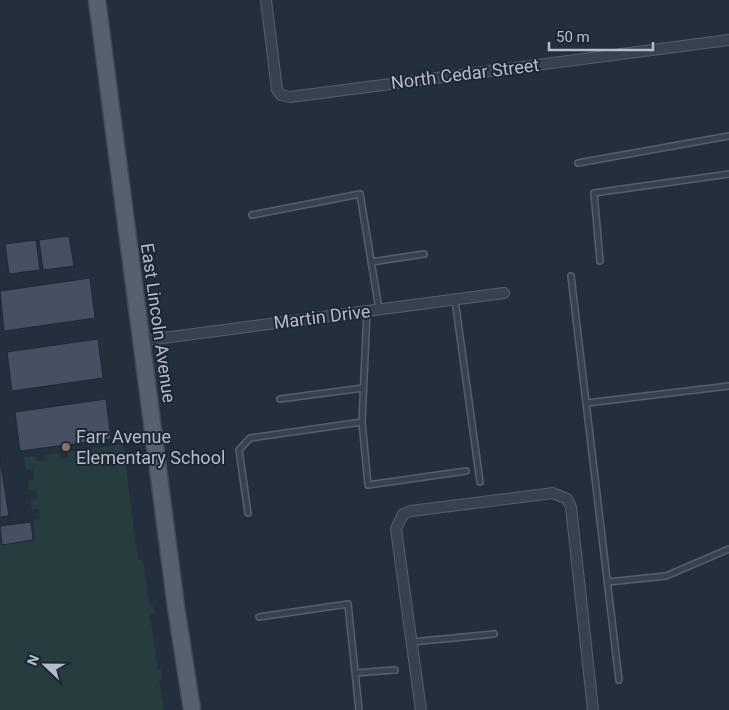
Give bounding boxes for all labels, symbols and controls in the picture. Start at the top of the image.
scale bar [549,20,653,52]
text: 50 m [556,28,590,46]
street label: North Cedar Street [390,54,540,93]
street label: East Lincoln Avenue [137,242,180,404]
street label: Martin Drive [272,300,371,333]
place label: Farr Avenue Elementary School [76,426,225,468]
marker: Farr Avenue Elementary School [60,441,72,453]
north arrow [20,640,70,690]
text: N [24,653,42,668]

